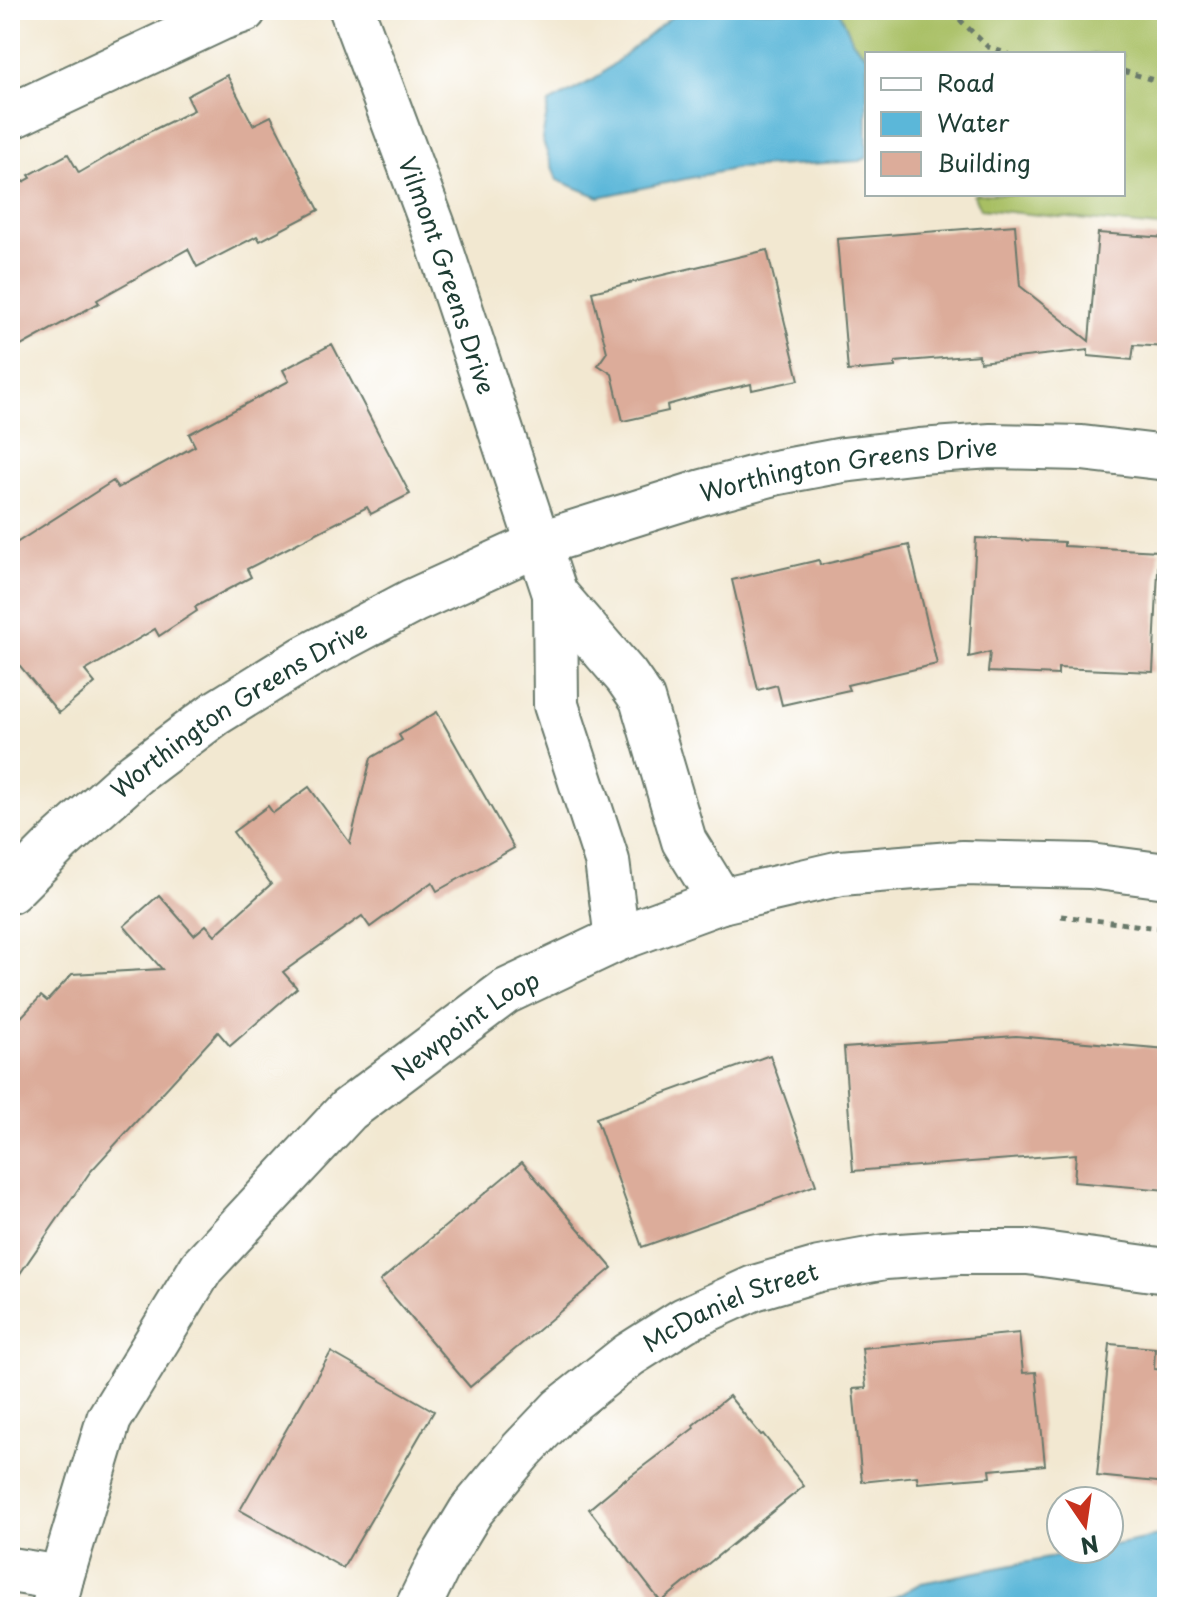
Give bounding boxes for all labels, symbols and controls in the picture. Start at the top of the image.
legend [865,52,1125,196]
text: Road [937,64,995,100]
text: Water [937,104,1010,140]
text: Building [937,144,1031,180]
street label: Vilmont Greens Drive [390,151,505,399]
street label: Worthington Greens Drive [696,428,998,510]
street label: Worthington Greens Drive [102,611,373,806]
street label: Newpoint Loop [384,960,545,1089]
street label: McDaniel Street [635,1252,822,1360]
north arrow [1045,1485,1125,1565]
text: N [1078,1528,1102,1564]

